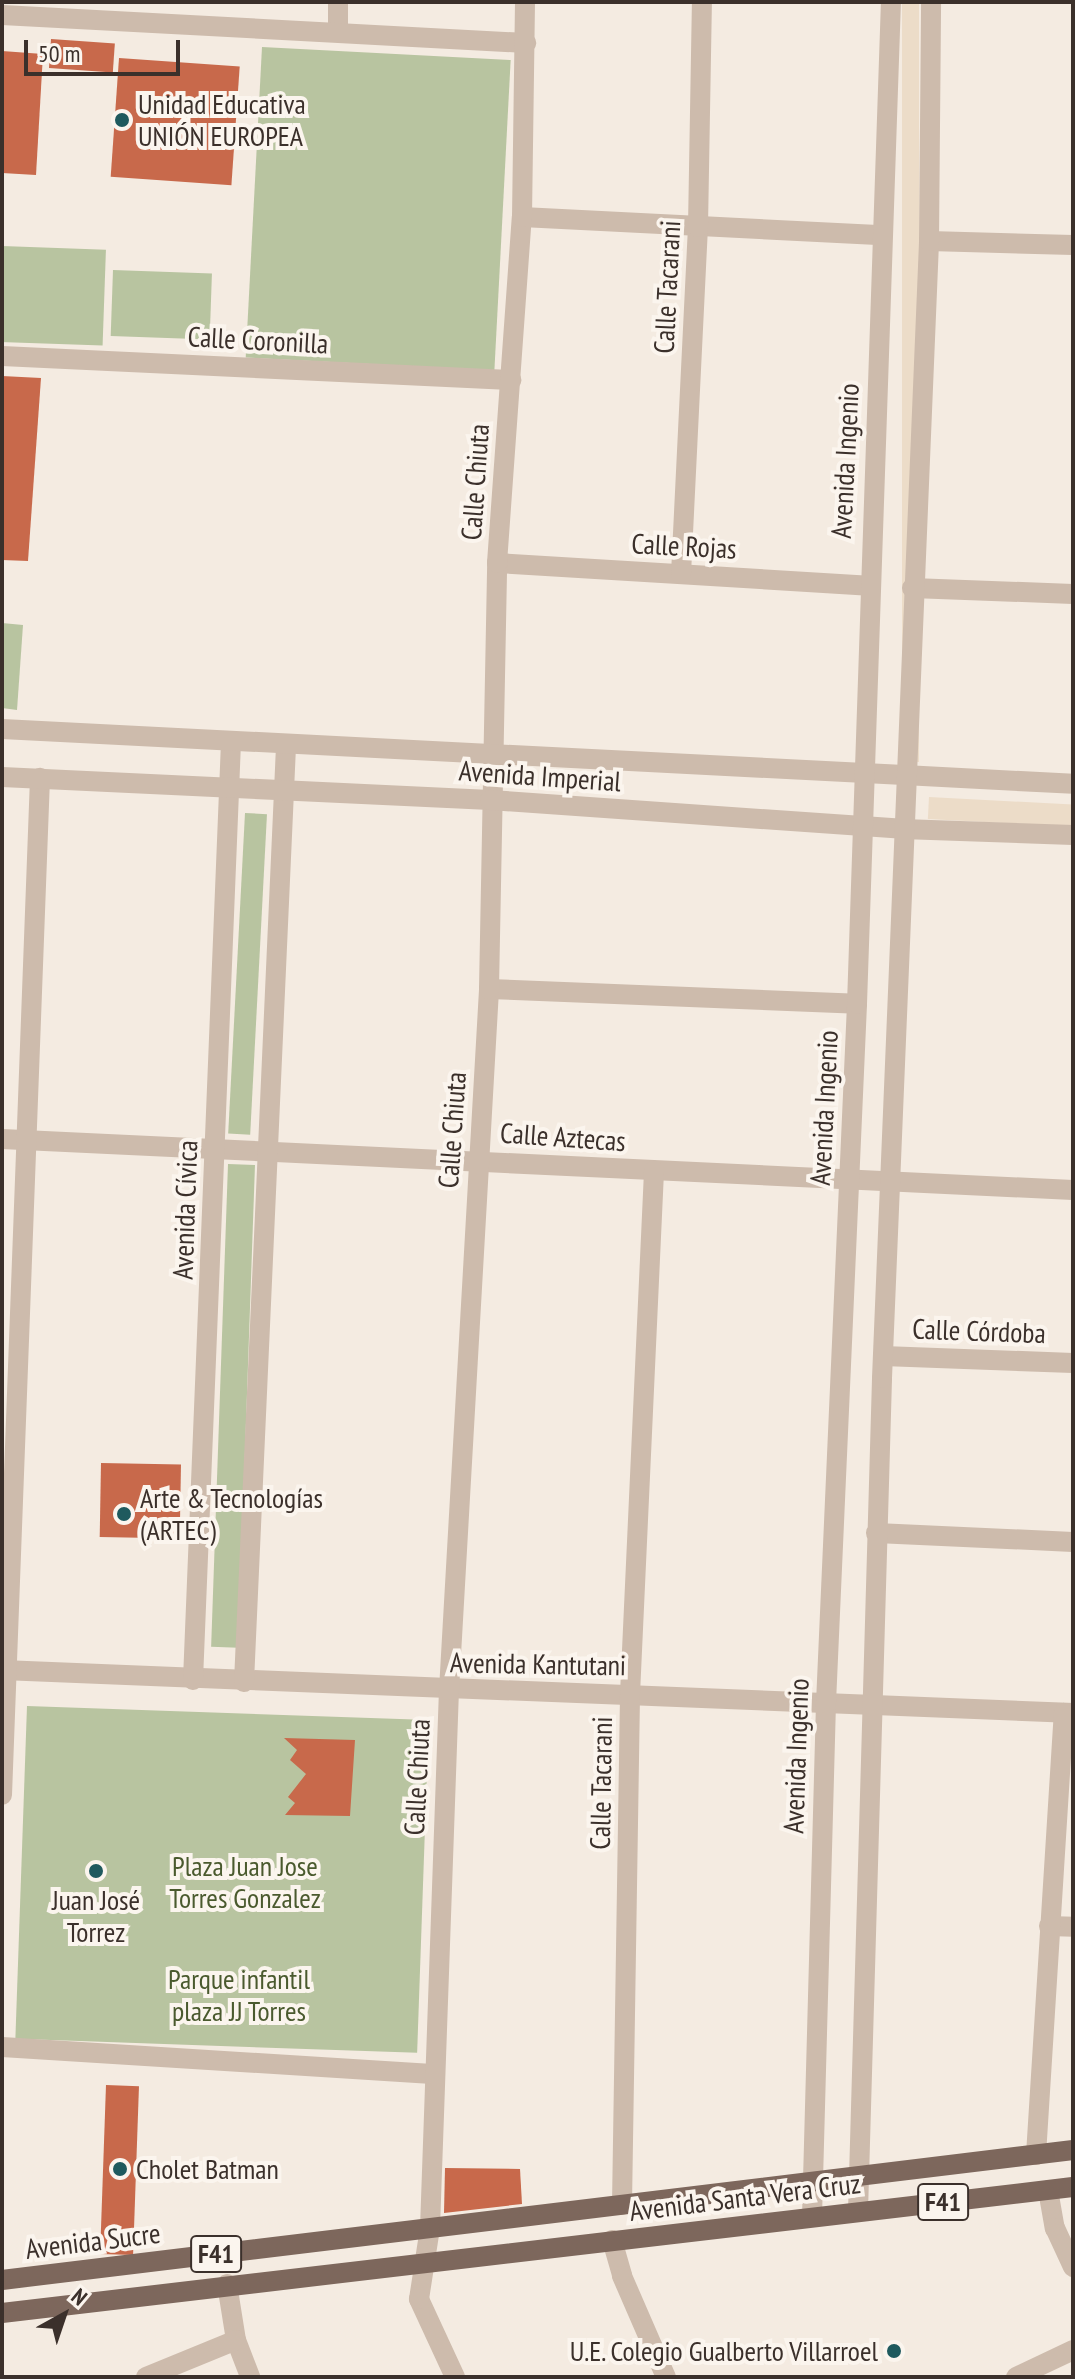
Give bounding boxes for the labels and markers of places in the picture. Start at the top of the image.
place label: Unidad Educativa UNIÓN EUROPEA [138,87,306,153]
marker: Unidad Educativa UNIÓN EUROPEA [113,111,131,129]
place label: Arte & Tecnologías (ARTEC) [140,1481,324,1547]
marker: Arte & Tecnologías (ARTEC) [115,1505,133,1523]
marker: Juan José Torrez [87,1862,105,1880]
place label: Juan José Torrez [52,1883,140,1949]
place label: Cholet Batman [136,2152,279,2186]
marker: Cholet Batman [111,2160,129,2178]
place label: U.E. Colegio Gualberto Villarroel [567,2334,878,2368]
marker: U.E. Colegio Gualberto Villarroel [885,2342,903,2360]

